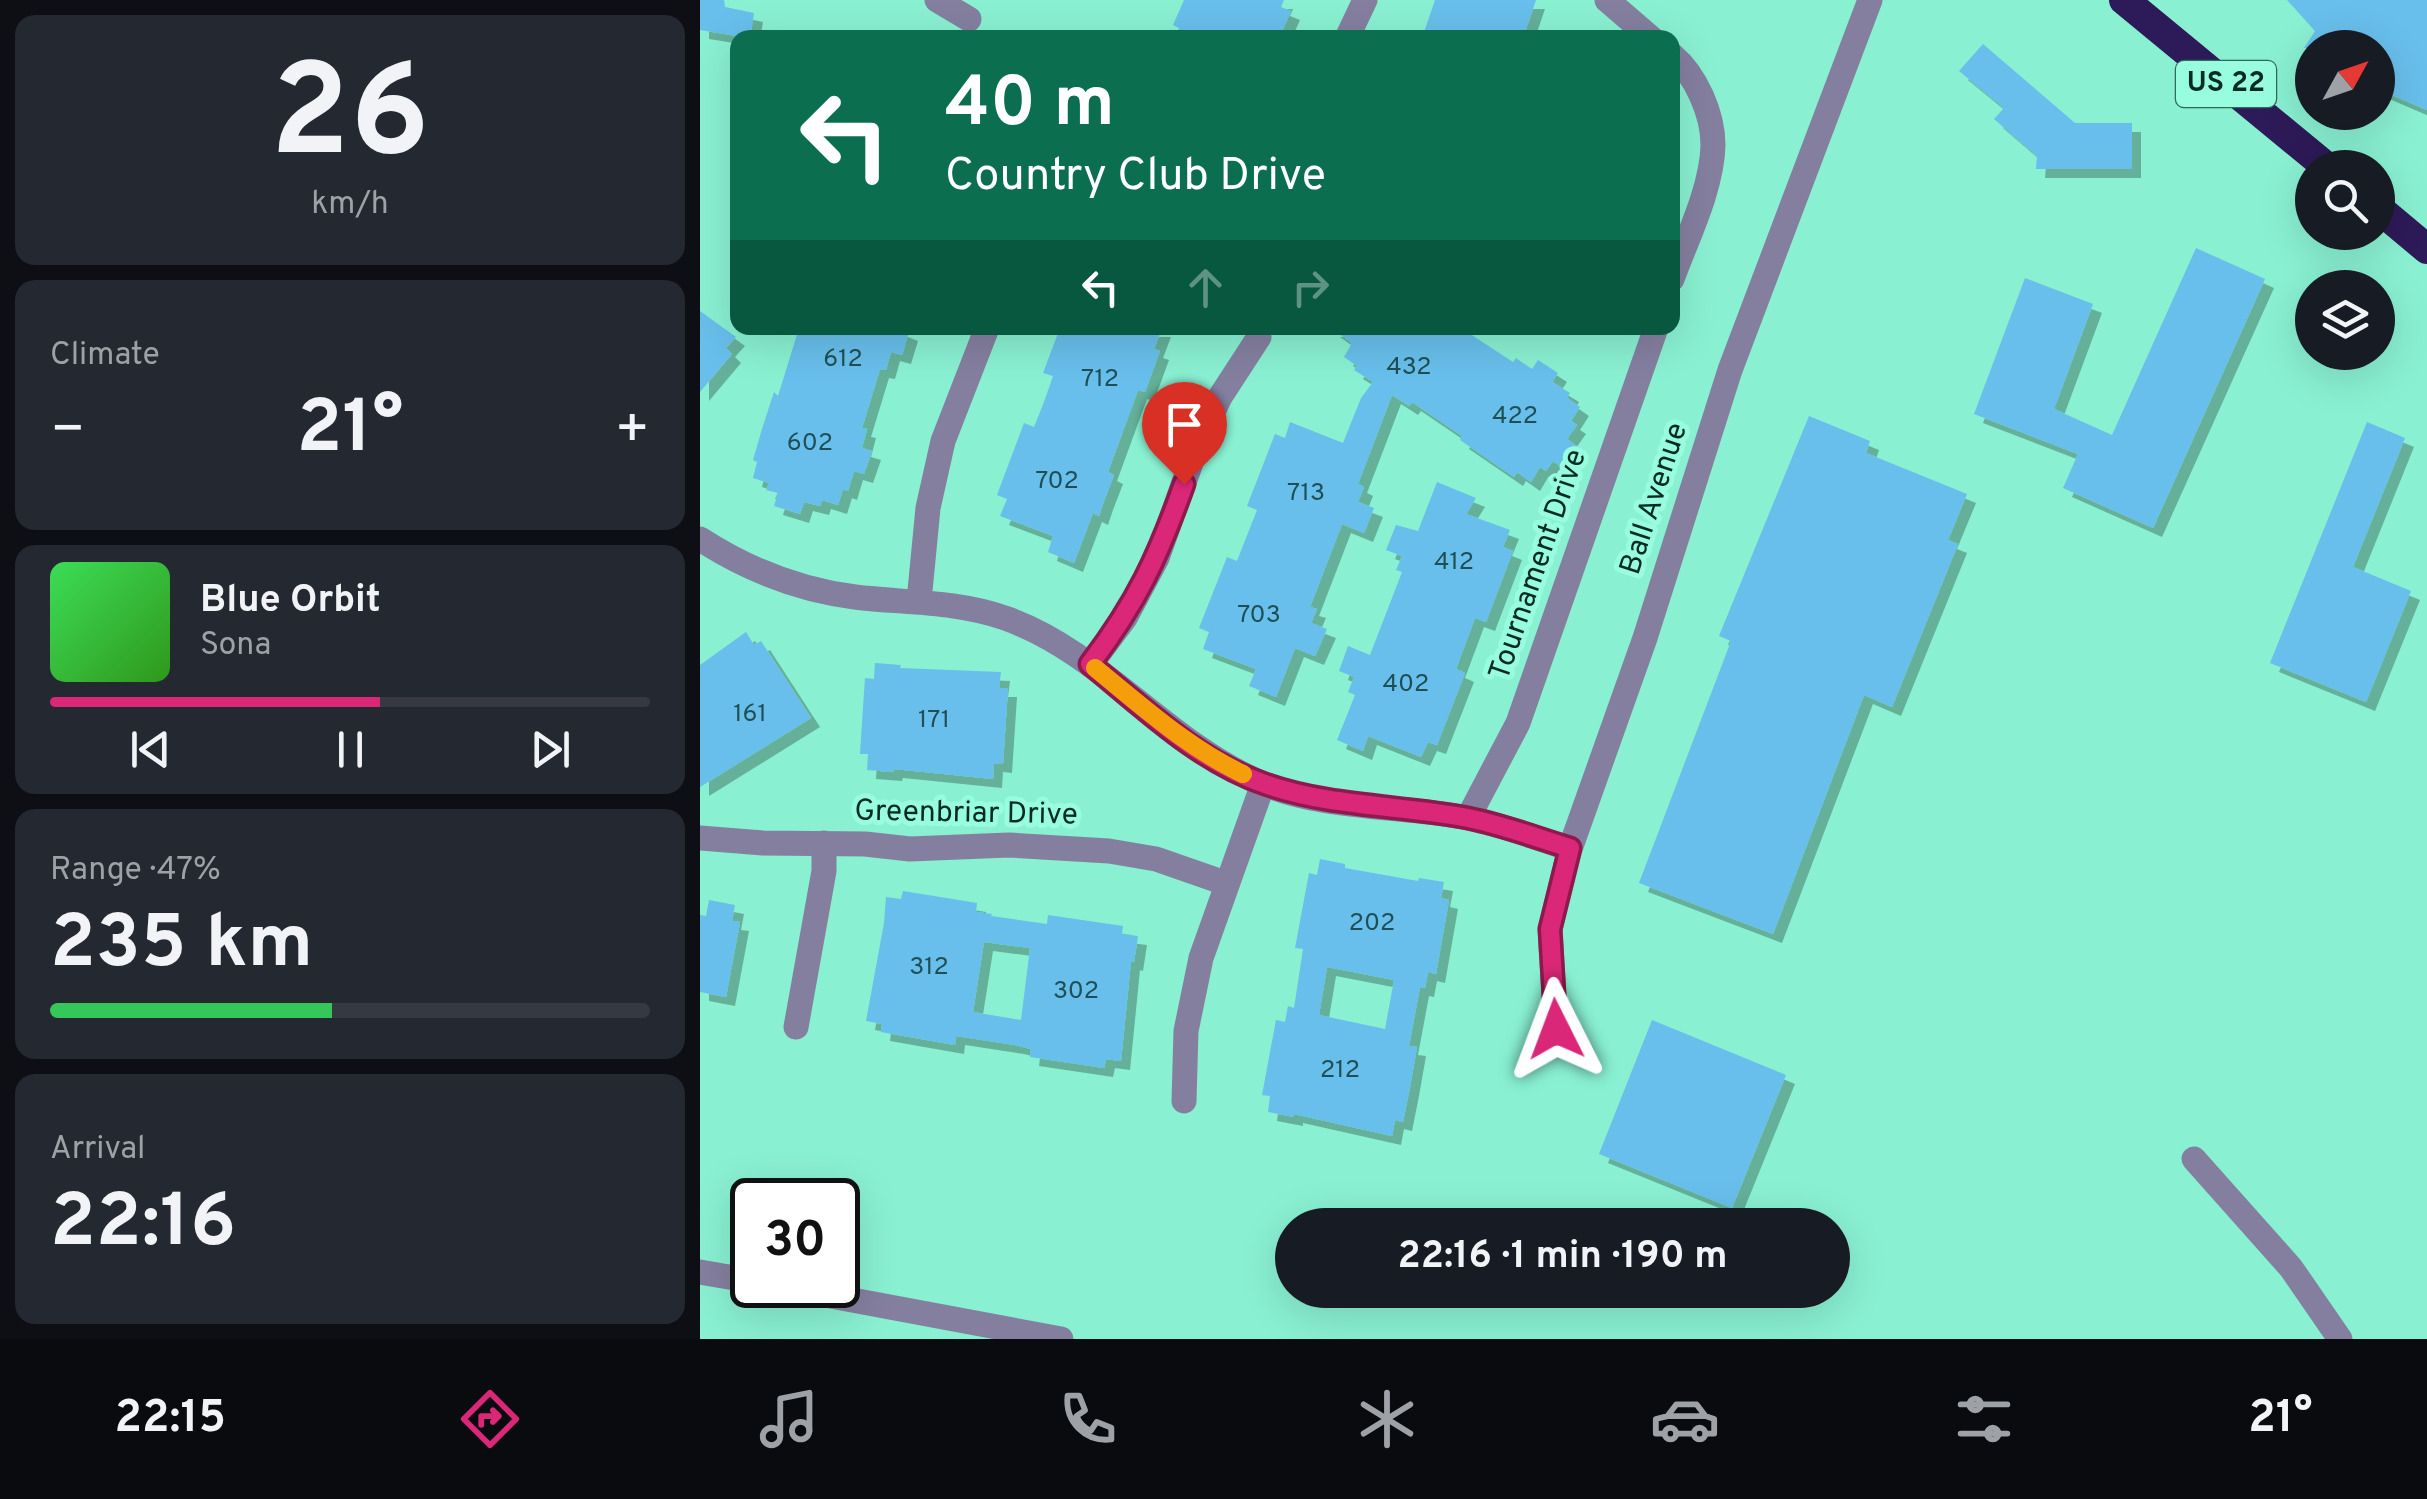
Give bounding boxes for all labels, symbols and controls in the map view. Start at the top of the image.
north arrow [2295,30,2395,130]
map controls [2295,30,2395,370]
text: 26 [270,37,430,202]
road number: US 22 [2176,61,2276,107]
text: 40 m [945,62,1115,151]
icon: left [780,70,910,200]
text: Country Club Drive [945,149,1326,206]
button: search [2295,150,2395,250]
text: km/h [311,185,389,225]
icon: left [1073,260,1128,315]
icon: ahead [1178,260,1233,315]
icon: right [1283,260,1338,315]
button: layers [2295,270,2395,370]
text: Climate [50,336,160,376]
house number: 612 [823,344,863,376]
house number: 432 [1386,352,1432,384]
house number: 712 [1081,364,1119,396]
pin [1142,382,1227,485]
text: 21° [296,384,404,479]
text: − [50,397,85,467]
text: + [615,397,650,467]
icon: arrive [1157,397,1212,452]
house number: 422 [1492,401,1538,433]
street label: Ball Avenue [1613,418,1697,580]
house number: 602 [787,428,833,460]
street label: Tournament Drive [1482,445,1596,685]
house number: 702 [1035,466,1079,498]
house number: 713 [1287,478,1325,510]
house number: 412 [1434,547,1474,579]
text: Blue Orbit [200,577,381,626]
house number: 703 [1237,600,1281,632]
text: Sona [200,626,271,666]
house number: 402 [1383,669,1429,701]
house number: 161 [733,699,767,731]
house number: 171 [918,705,950,737]
icon: previous [123,722,178,777]
icon: pause [323,722,378,777]
icon: next [523,722,578,777]
street label: Greenbriar Drive [854,794,1078,834]
text: Range · 47% [50,851,221,891]
text: 235 km [50,899,313,994]
house number: 202 [1349,908,1395,940]
house number: 312 [909,952,949,984]
house number: 302 [1053,976,1099,1008]
position arrow [1504,977,1608,1081]
house number: 212 [1320,1055,1360,1087]
text: Arrival [50,1130,145,1170]
text: 22:16 [50,1178,236,1273]
speed limit sign: 30 [730,1178,860,1308]
text: 22:16 · 1 min · 190 m [1398,1233,1727,1282]
icon: directions [455,1384,525,1454]
icon: music [754,1384,824,1454]
icon: phone [1053,1384,1123,1454]
icon: climate [1352,1384,1422,1454]
icon: car [1650,1384,1720,1454]
icon: filters [1949,1384,2019,1454]
text: 22:15 [114,1391,226,1448]
text: 21° [2248,1391,2313,1448]

